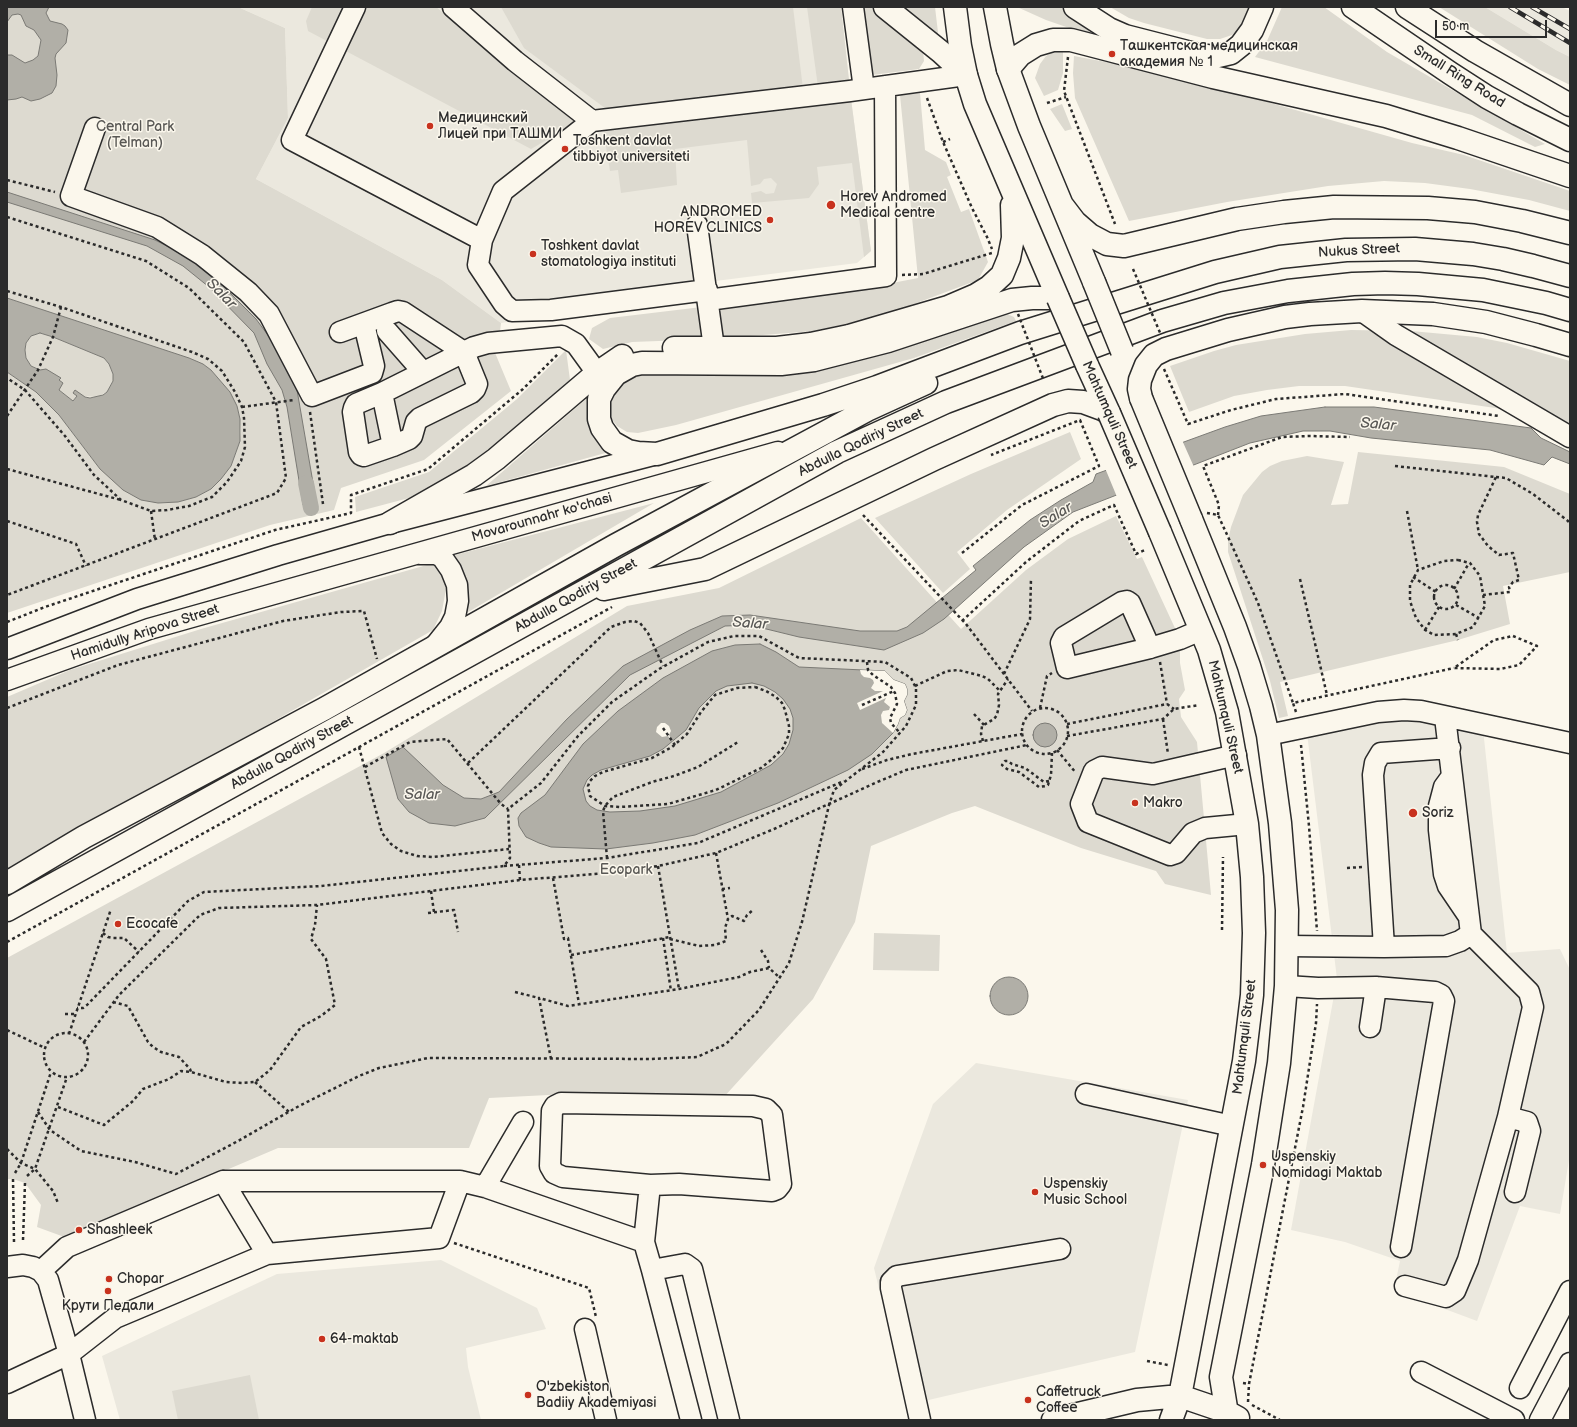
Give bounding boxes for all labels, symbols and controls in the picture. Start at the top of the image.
scale bar [1437,12,1549,38]
text: 50 m [1442,19,1469,34]
place label: Ташкентская медицинская академия № 1 [1120,38,1298,70]
street label: Small Ring Road [1410,42,1508,112]
marker: Ташкентская медицинская академия № 1 [1107,49,1117,59]
place label: Медицинский Лицей при ТАШМИ [438,110,562,142]
park label: Central Park (Telman) [96,119,174,152]
marker: Медицинский Лицей при ТАШМИ [425,121,435,131]
place label: Toshkent davlat tibbiyot universiteti [573,133,690,166]
marker: Toshkent davlat tibbiyot universiteti [560,144,570,154]
place label: Horev Andromed Medical centre [840,189,947,222]
marker: Horev Andromed Medical centre [825,199,837,211]
place label: ANDROMED HOREV CLINICS [654,204,762,236]
marker: ANDROMED HOREV CLINICS [765,215,775,225]
place label: Toshkent davlat stomatologiya instituti [541,238,676,270]
street label: Nukus Street [1318,240,1400,262]
marker: Toshkent davlat stomatologiya instituti [528,249,538,259]
water label: Salar [202,275,240,313]
street label: Mahtumquli Street [1078,359,1140,471]
street label: Abdulla Qodiriy Street [796,405,926,481]
water label: Salar [1359,414,1397,436]
street label: Movarounnahr ko'chasi [470,490,614,546]
water label: Salar [1036,499,1076,533]
street label: Abdulla Qodiriy Street [512,555,640,637]
street label: Hamidully Aripova Street [69,601,221,665]
water label: Salar [732,614,768,634]
street label: Mahtumquli Street [1204,659,1246,775]
street label: Abdulla Qodiriy Street [228,712,356,794]
water label: Salar [404,786,440,804]
place label: Makro [1143,795,1183,811]
marker: Makro [1130,798,1140,808]
place label: Soriz [1422,805,1453,821]
marker: Soriz [1407,807,1419,819]
park label: Ecopark [600,862,652,878]
place label: Ecocafe [126,916,178,932]
marker: Ecocafe [113,919,123,929]
street label: Mahtumquli Street [1230,978,1260,1096]
place label: Uspenskiy Nomidagi Maktab [1271,1149,1382,1182]
marker: Uspenskiy Nomidagi Maktab [1258,1160,1268,1170]
place label: Uspenskiy Music School [1043,1176,1127,1208]
marker: Uspenskiy Music School [1030,1187,1040,1197]
place label: Shashleek [87,1222,152,1238]
marker: Shashleek [74,1225,84,1235]
place label: Chopar [117,1271,164,1287]
marker: Chopar [104,1274,114,1284]
marker: Крути Педали [103,1286,113,1296]
place label: Крути Педали [62,1298,154,1314]
place label: 64-maktab [330,1331,399,1347]
marker: 64-maktab [317,1334,327,1344]
place label: O'zbekiston Badiiy Akademiyasi [536,1379,657,1412]
place label: Caffetruck Coffee [1036,1384,1101,1416]
marker: O'zbekiston Badiiy Akademiyasi [523,1390,533,1400]
marker: Caffetruck Coffee [1023,1395,1033,1405]

